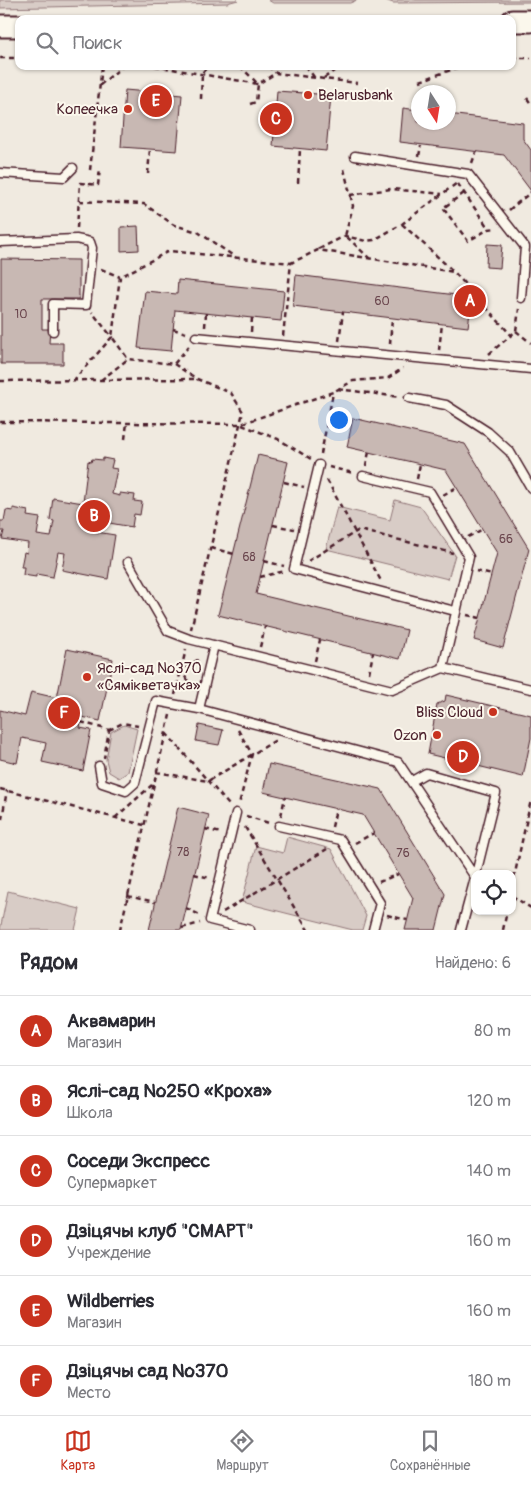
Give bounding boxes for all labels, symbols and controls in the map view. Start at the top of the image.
search box [15,15,516,70]
icon: search [33,29,61,57]
text: Поиск [73,31,123,55]
pin: E [140,82,172,120]
north arrow [411,85,456,130]
place label: Belarusbank [318,86,393,105]
marker: Belarusbank [302,89,314,101]
place label: Копеечка [57,100,118,119]
pin: C [260,100,292,138]
marker: Копеечка [122,103,134,115]
pin: A [454,282,486,320]
house number: 60 [374,294,390,309]
house number: 10 [15,307,27,322]
your location [326,407,352,433]
pin: B [78,497,110,535]
house number: 66 [499,532,513,547]
house number: 68 [242,550,256,565]
place label: Яслі-сад №370 «Сямікветачка» [97,659,202,695]
marker: Яслі-сад №370 «Сямікветачка» [81,671,93,683]
pin: F [48,694,80,732]
place label: Bliss Cloud [416,703,483,722]
marker: Bliss Cloud [487,706,499,718]
place label: Ozon [393,726,427,745]
marker: Ozon [431,729,443,741]
pin: D [447,738,479,776]
house number: 78 [177,845,189,860]
house number: 76 [396,846,410,861]
map controls [471,870,516,915]
button: locate [471,870,516,915]
text: Рядом [20,949,78,976]
text: Найдено: 6 [435,953,511,973]
text: Аквамарин [67,1009,156,1033]
text: A [31,1021,41,1041]
text: 80 m [474,1021,511,1041]
text: Магазин [67,1033,122,1053]
text: Яслі-сад №250 «Кроха» [67,1079,272,1103]
text: B [31,1091,41,1111]
text: 120 m [467,1091,511,1111]
text: Школа [67,1103,113,1123]
text: Соседи Экспресс [67,1149,210,1173]
text: C [31,1161,41,1181]
text: 140 m [467,1161,511,1181]
text: Супермаркет [67,1173,157,1193]
text: Дзіцячы клуб "СМАРТ" [67,1219,254,1243]
text: D [31,1231,41,1251]
text: 160 m [467,1231,511,1251]
text: Учреждение [67,1243,151,1263]
text: Wildberries [67,1289,154,1313]
text: E [32,1301,40,1321]
text: 160 m [467,1301,511,1321]
text: Магазин [67,1313,122,1333]
text: Дзіцячы сад №370 [67,1359,228,1383]
text: F [31,1371,41,1391]
text: 180 m [468,1371,511,1391]
text: Место [67,1383,111,1403]
tab: Карта [60,1427,95,1474]
tab: Маршрут [216,1427,269,1474]
tab: Сохранённые [390,1427,471,1474]

